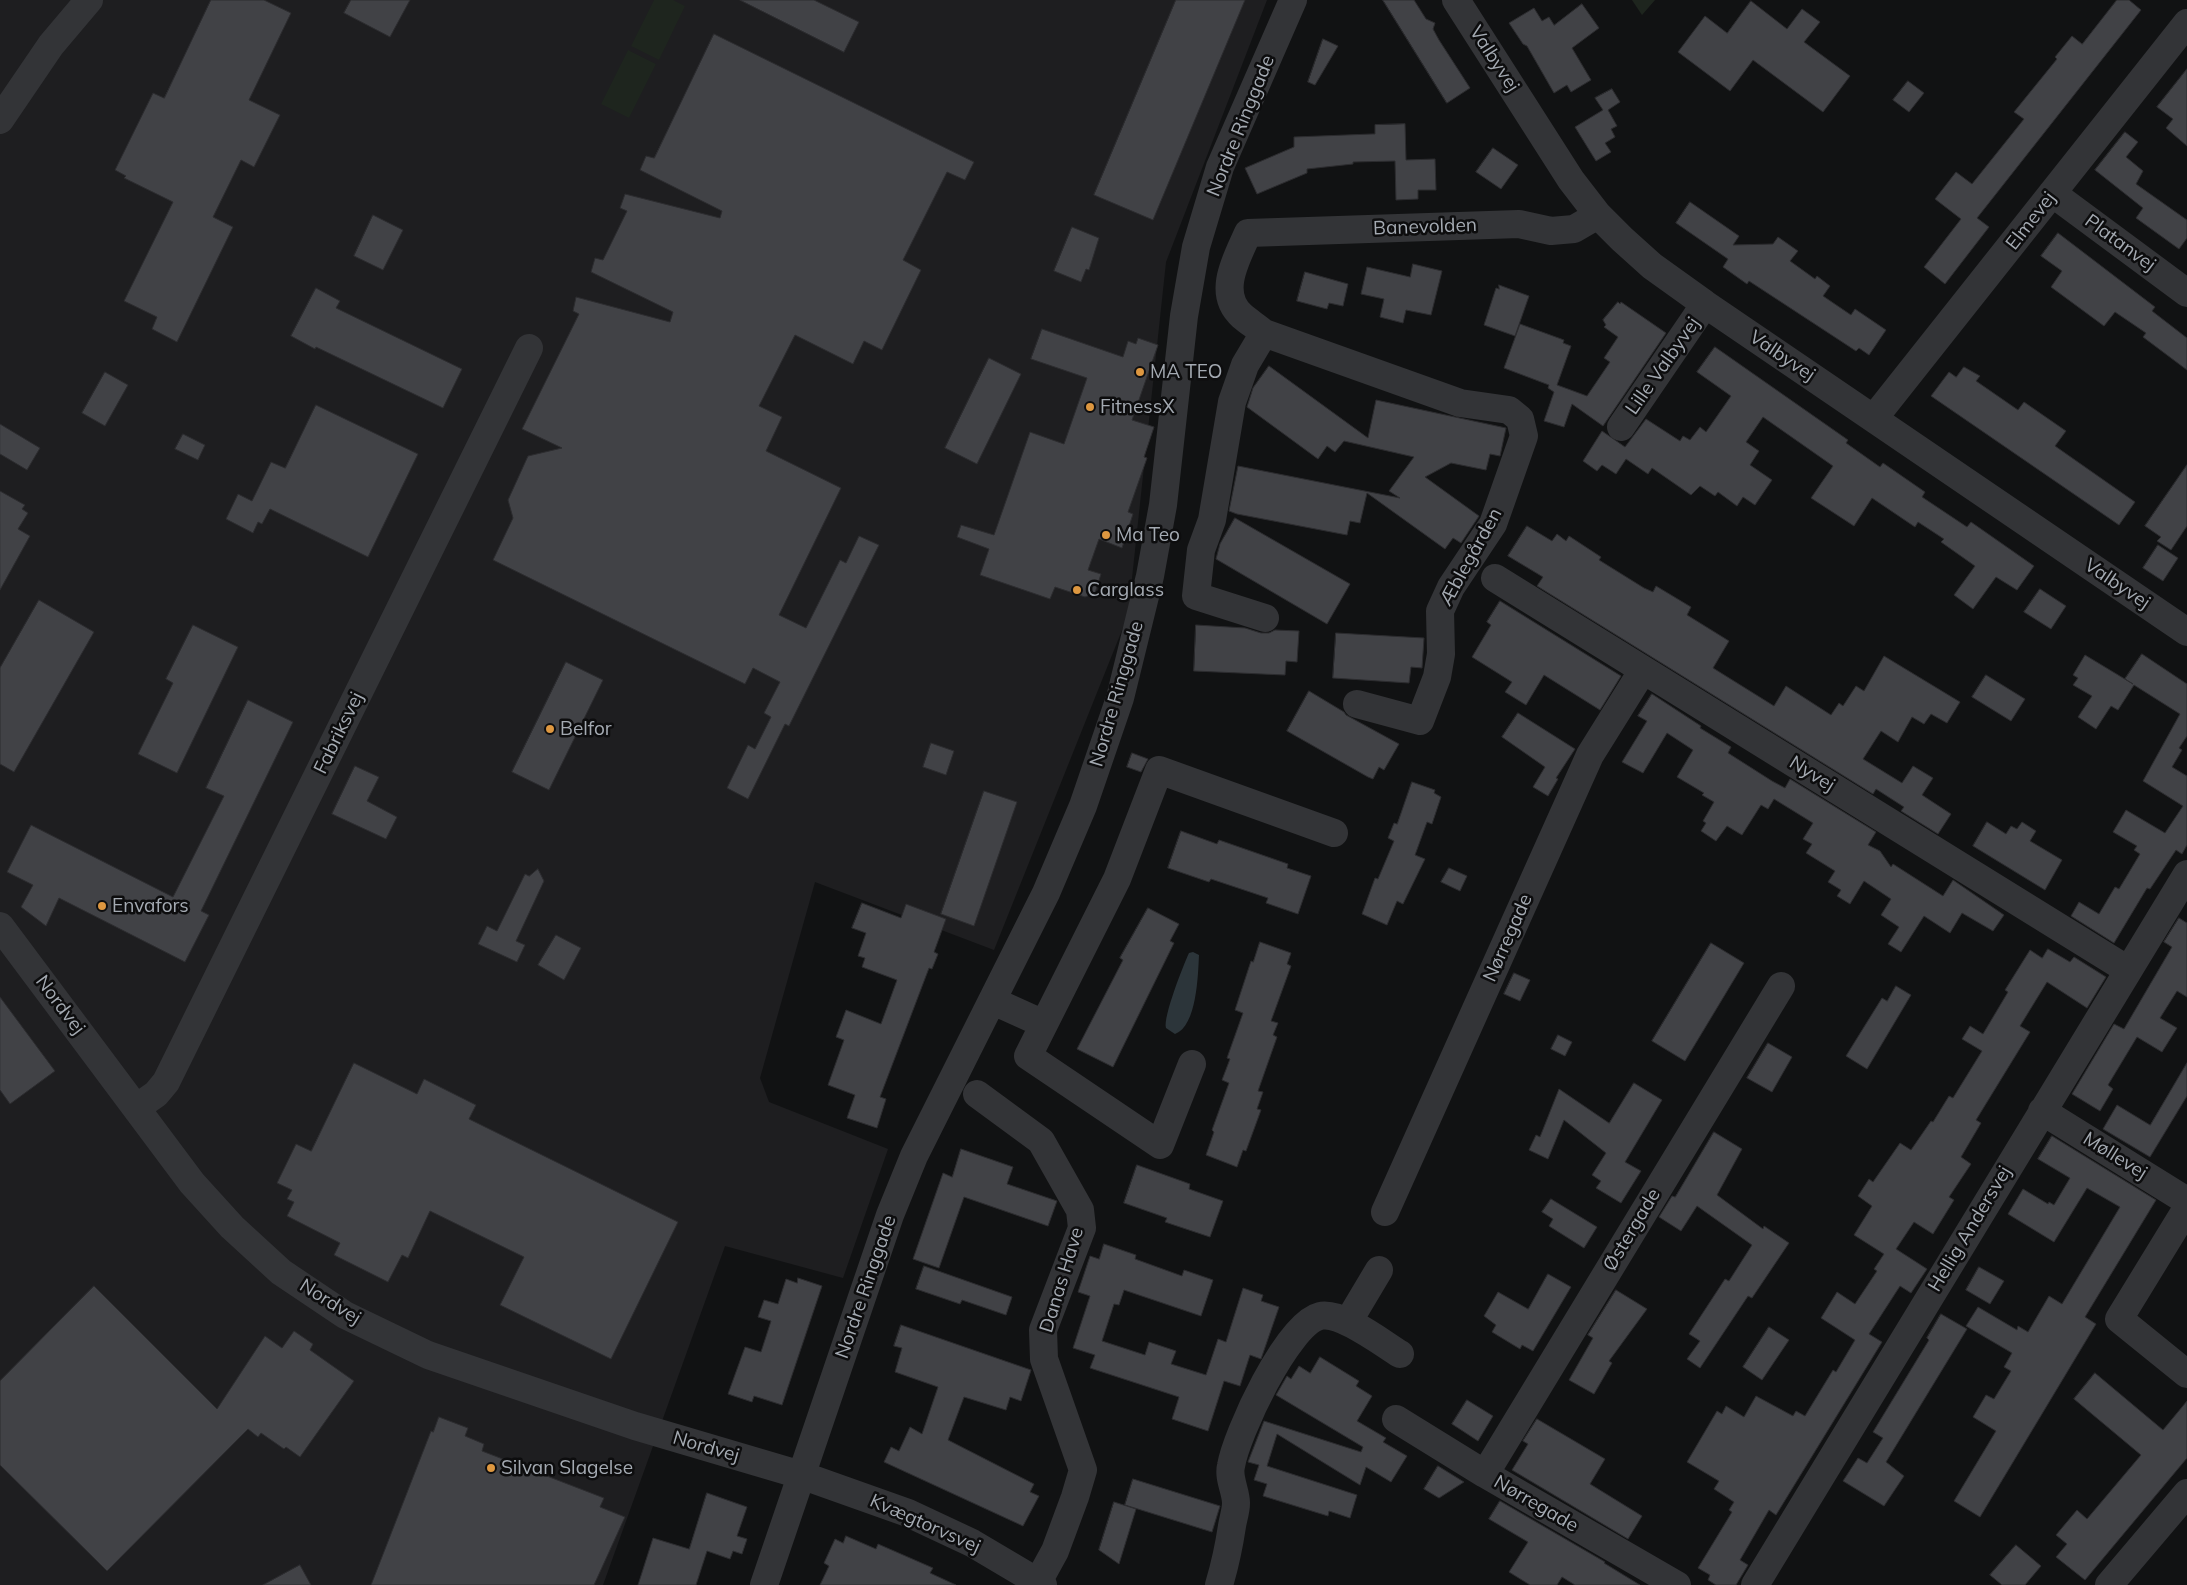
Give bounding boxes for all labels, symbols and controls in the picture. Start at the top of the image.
street label: Valbyvej [1464,22,1524,96]
street label: Nordre Ringgade [1202,52,1280,200]
street label: Elmevej [2001,187,2061,255]
street label: Platanvej [2080,210,2160,276]
street label: Banevolden [1373,214,1477,240]
street label: Lille Valbyvej [1621,313,1705,419]
street label: Valbyvej [1745,326,1819,386]
place label: MA TEO [1150,361,1222,383]
marker: MA TEO [1134,366,1146,378]
place label: FitnessX [1100,396,1175,418]
marker: FitnessX [1084,401,1096,413]
street label: Æblegården [1435,504,1507,610]
place label: Ma Teo [1116,524,1180,546]
marker: Ma Teo [1100,529,1112,541]
street label: Valbyvej [2080,554,2154,614]
place label: Carglass [1087,579,1164,601]
marker: Carglass [1071,584,1083,596]
street label: Nordre Ringgade [1085,619,1149,769]
street label: Fabriksvej [309,688,369,778]
place label: Belfor [560,718,612,740]
marker: Belfor [544,723,556,735]
street label: Nyvej [1785,751,1839,797]
street label: Nørregade [1479,891,1537,985]
place label: Envafors [112,895,189,917]
marker: Envafors [96,900,108,912]
street label: Nordvej [30,971,90,1039]
street label: Møllevej [2079,1127,2151,1185]
street label: Hellig Andersvej [1924,1162,2016,1296]
street label: Østergade [1598,1185,1666,1275]
street label: Nordre Ringgade [831,1212,901,1362]
street label: Danas Have [1035,1225,1089,1335]
street label: Nordvej [295,1274,365,1330]
street label: Nordvej [670,1427,742,1467]
place label: Silvan Slagelse [501,1457,633,1479]
marker: Silvan Slagelse [485,1462,497,1474]
street label: Nørregade [1490,1471,1582,1537]
street label: Kvægtorvsvej [866,1489,984,1559]

